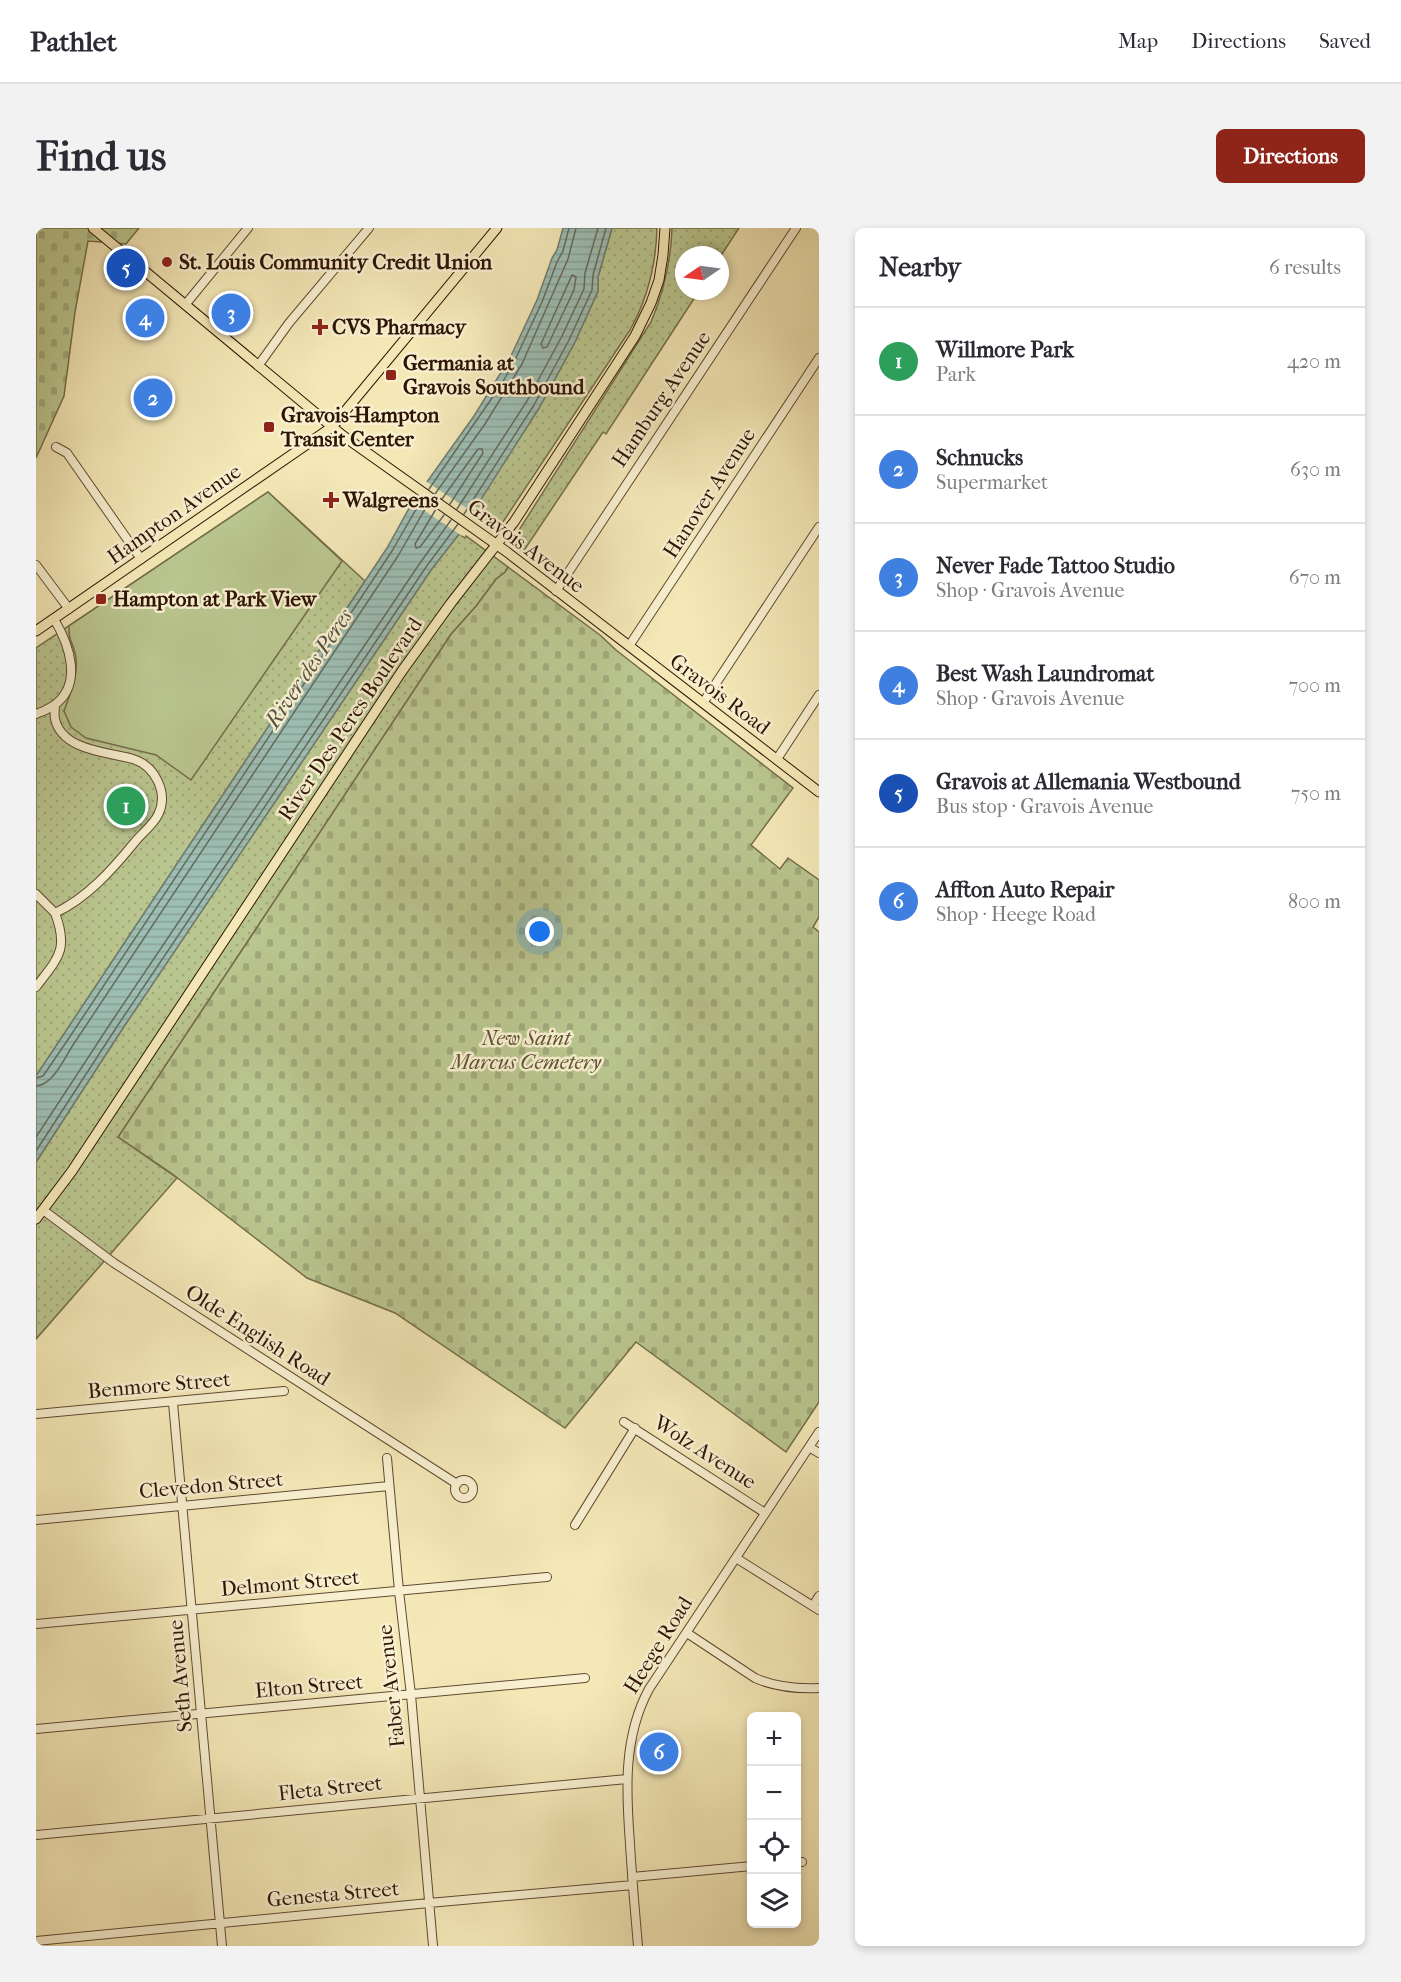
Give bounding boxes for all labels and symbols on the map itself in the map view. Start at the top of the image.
pin: 5 [106,246,146,291]
north arrow [675,246,729,300]
place label: St. Louis Community Credit Union [179,250,493,274]
marker: St. Louis Community Credit Union [160,255,174,269]
pin: 3 [212,290,250,335]
pin: 4 [126,296,164,340]
place label: CVS Pharmacy [332,315,468,339]
marker: CVS Pharmacy [313,320,327,334]
street label: Hamburg Avenue [607,326,715,472]
place label: Germania at Gravois Southbound [403,351,585,399]
marker: Germania at Gravois Southbound [384,368,398,382]
pin: 2 [134,376,172,420]
place label: Gravois-Hampton Transit Center [280,403,440,451]
marker: Gravois-Hampton Transit Center [262,420,276,434]
street label: Hanover Avenue [658,423,760,563]
street label: Hampton Avenue [103,459,245,569]
place label: Walgreens [342,488,439,512]
marker: Walgreens [324,493,338,507]
street label: Gravois Avenue [463,494,589,598]
place label: Hampton at Park View [113,587,318,611]
marker: Hampton at Park View [94,592,108,606]
water label: River des Peres [258,603,359,735]
street label: River Des Peres Boulevard [273,612,427,825]
street label: Gravois Road [665,649,775,740]
pin: 1 [106,784,146,828]
your location [525,917,554,946]
park label: New Saint Marcus Cemetery [449,1026,602,1074]
street label: Olde English Road [181,1279,335,1391]
street label: Benmore Street [87,1367,232,1403]
street label: Wolz Avenue [649,1410,761,1494]
street label: Clevedon Street [138,1467,285,1503]
street label: Delmont Street [219,1565,361,1601]
street label: Heege Road [619,1592,698,1698]
street label: Seth Avenue [163,1619,197,1733]
street label: Faber Avenue [373,1623,409,1749]
street label: Elton Street [254,1669,365,1703]
pin: 6 [640,1730,678,1774]
street label: Fleta Street [277,1771,384,1805]
street label: Genesta Street [266,1876,401,1912]

